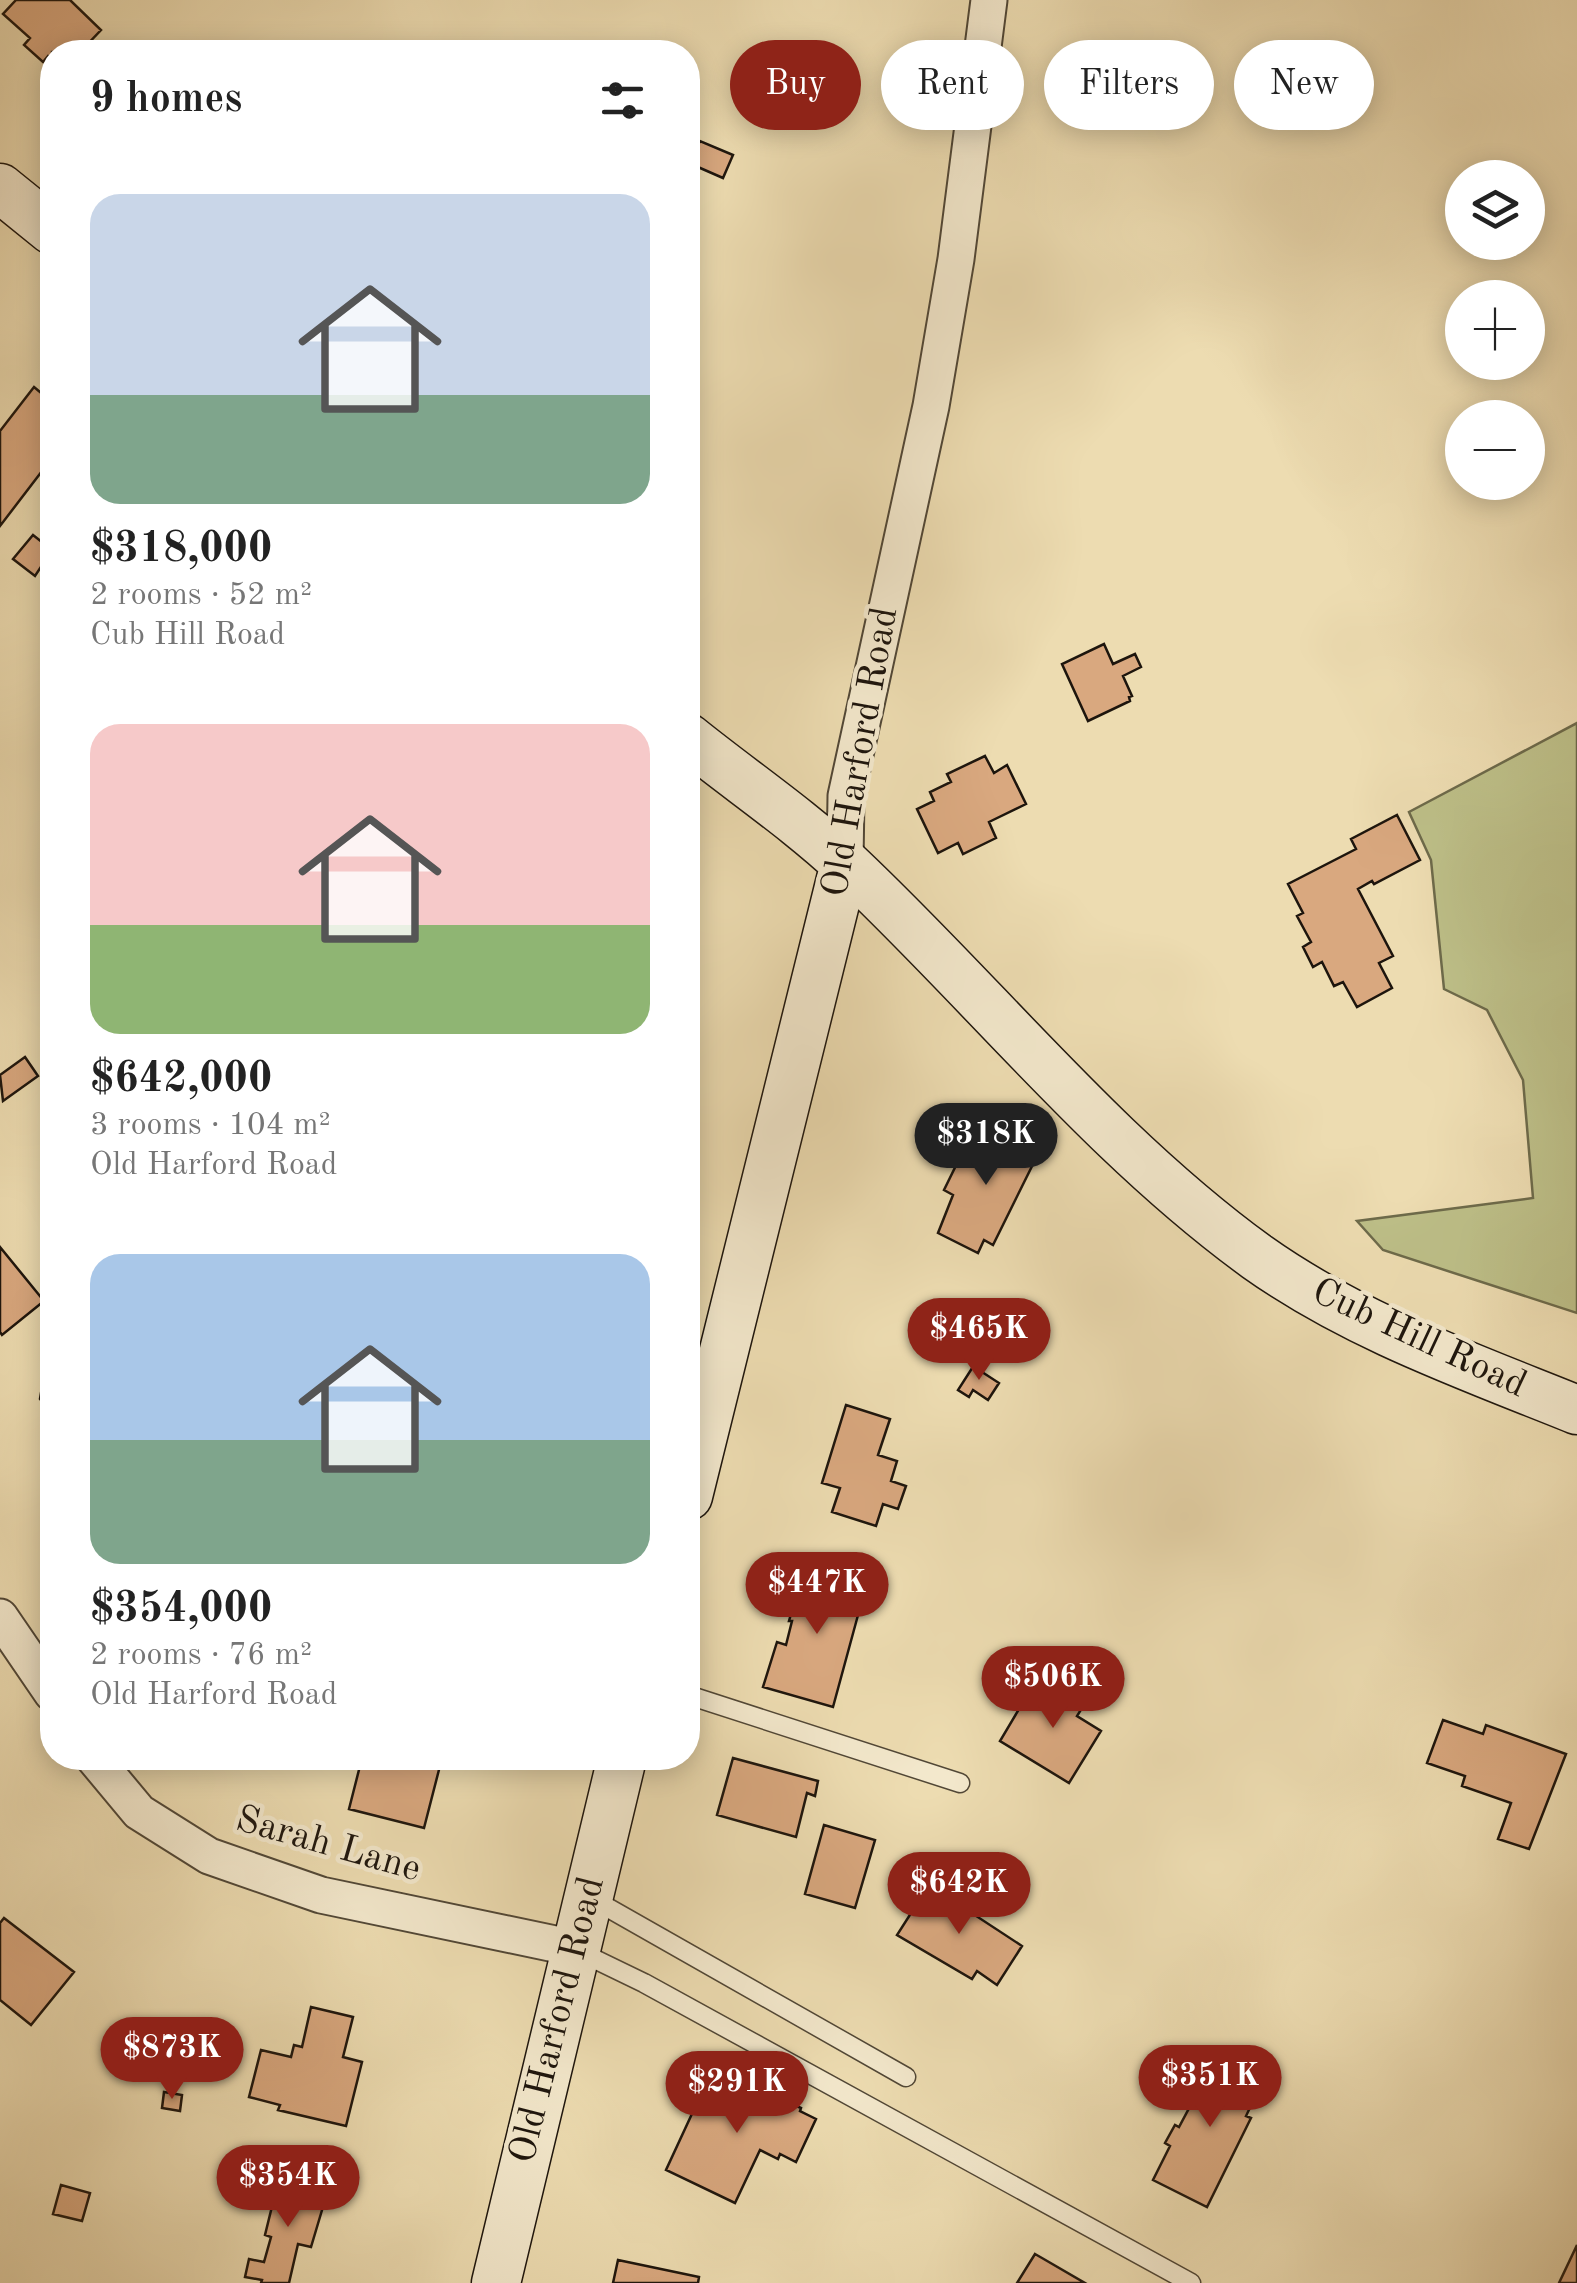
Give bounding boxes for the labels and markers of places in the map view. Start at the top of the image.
pin: $318K [916,1103,1056,1188]
pin: $465K [909,1298,1049,1383]
pin: $447K [747,1552,887,1637]
pin: $506K [983,1646,1123,1731]
pin: $642K [889,1852,1029,1937]
pin: $873K [102,2017,242,2102]
pin: $351K [1140,2045,1280,2130]
pin: $291K [667,2051,807,2136]
pin: $354K [218,2145,358,2230]

